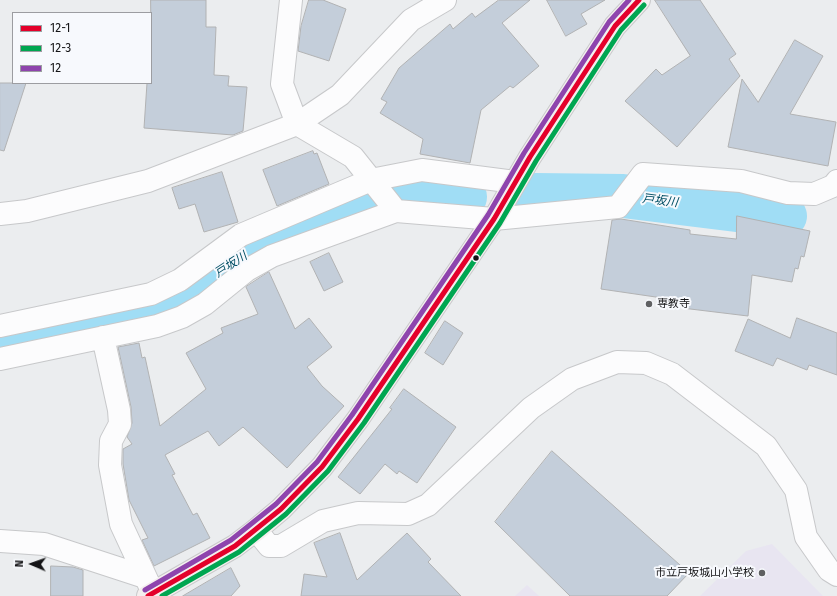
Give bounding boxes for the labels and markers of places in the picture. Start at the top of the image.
unlabelled marker [471,253,481,263]
place label: 専教寺 [657,297,690,311]
marker: 専教寺 [644,299,654,309]
place label: 市立戸坂城山小学校 [655,566,754,580]
marker: 市立戸坂城山小学校 [757,568,767,578]

